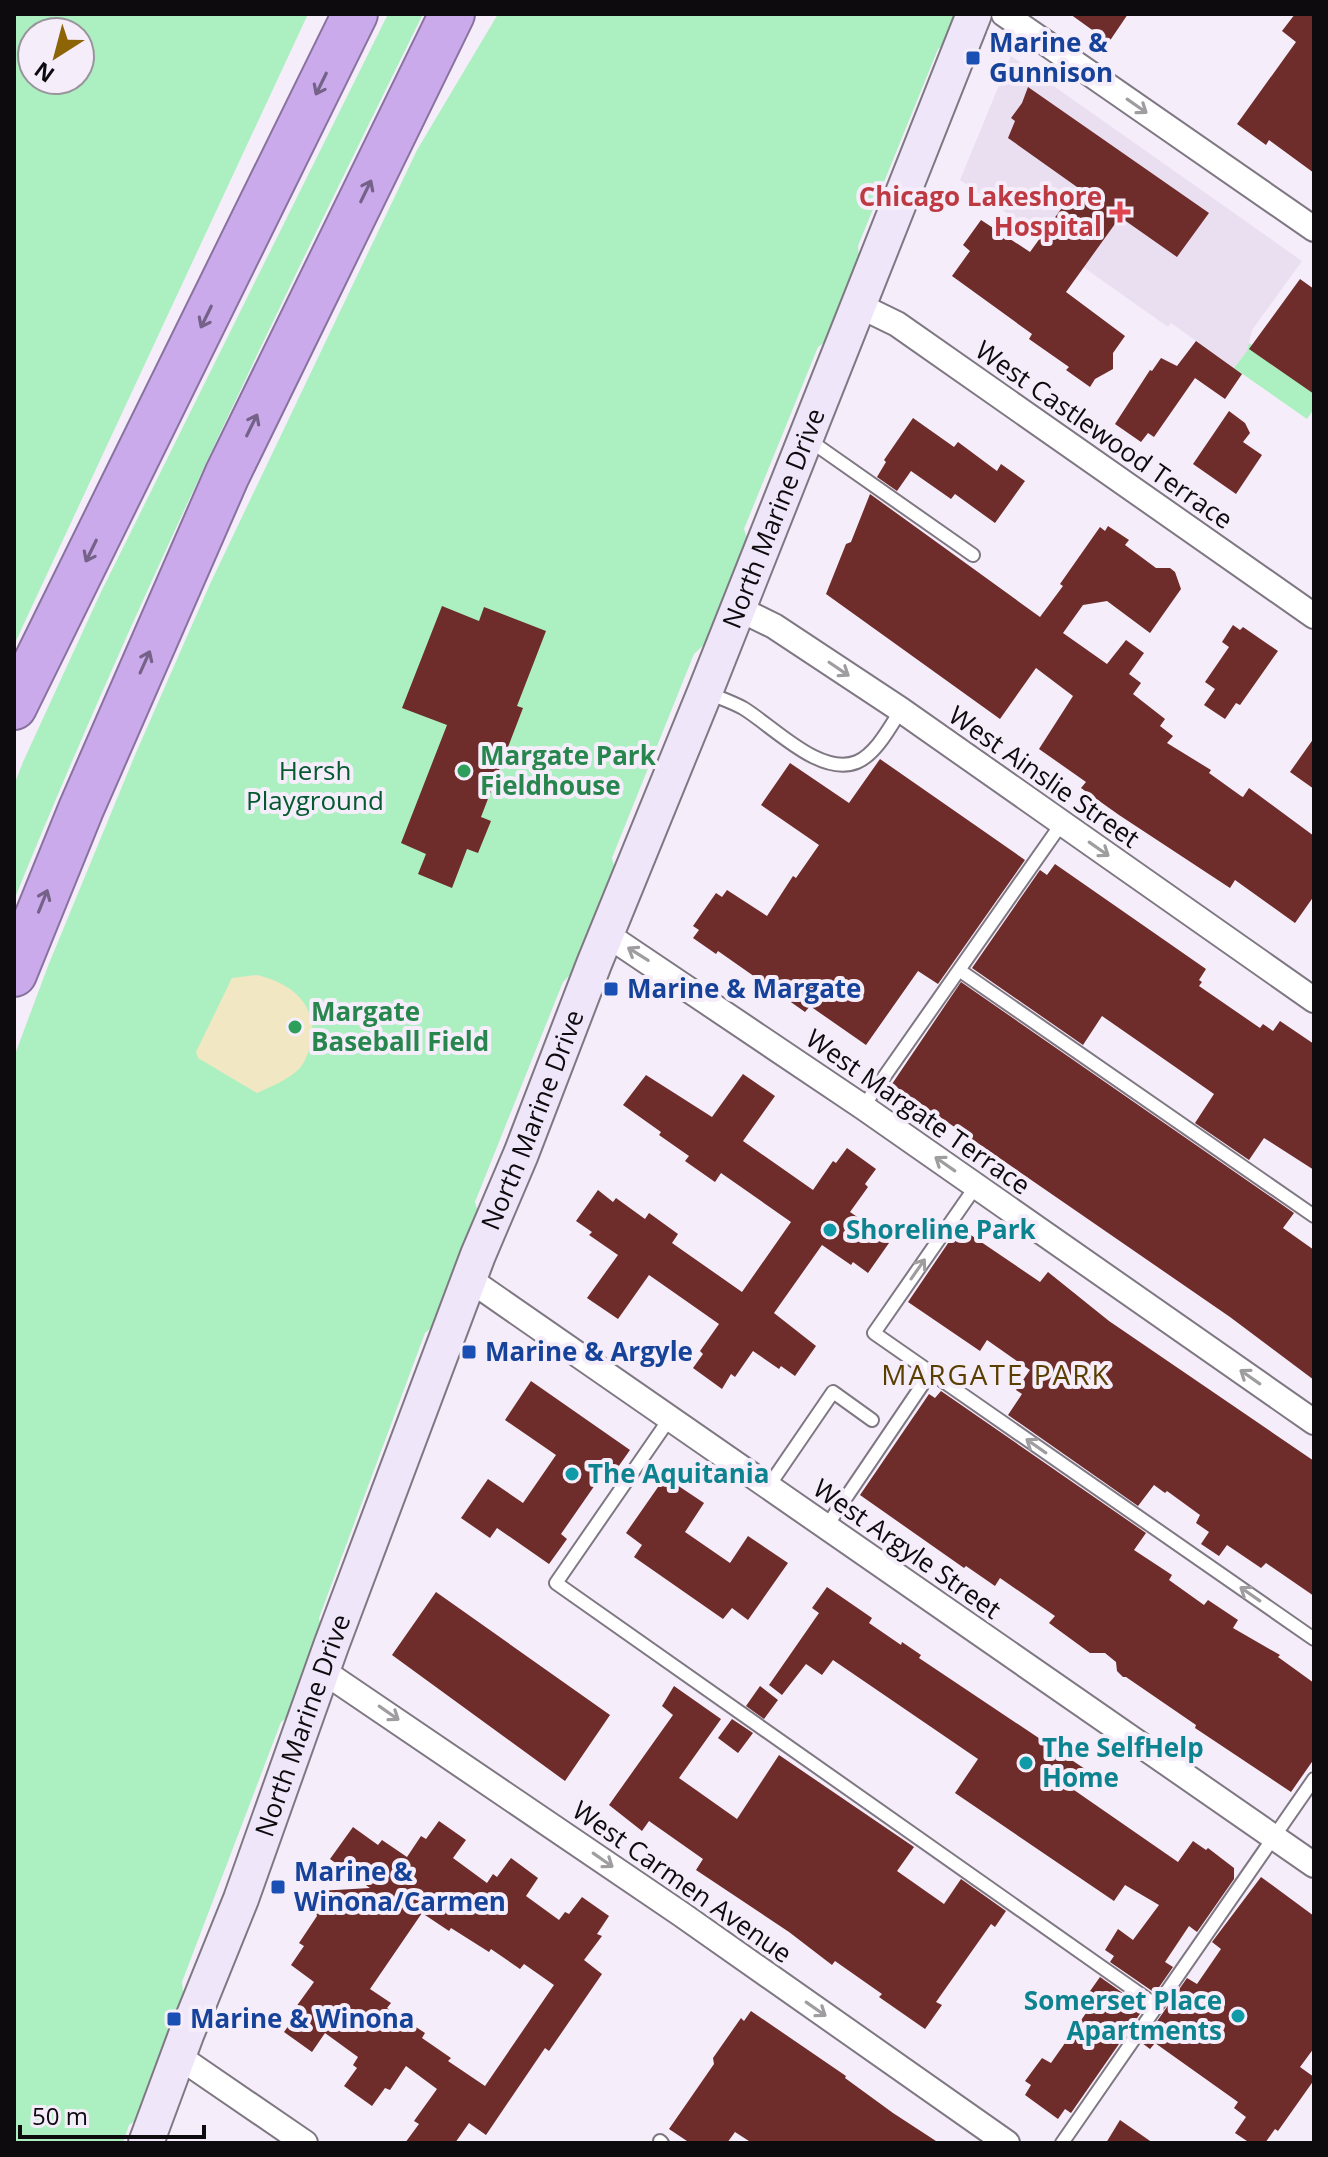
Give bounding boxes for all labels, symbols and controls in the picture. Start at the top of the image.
north arrow [16,16,96,96]
place label: Marine & Gunnison [989,24,1113,90]
marker: Marine & Gunnison [964,49,982,67]
text: N [28,56,60,90]
one-way arrow [312,72,327,95]
one-way arrow [1126,98,1148,114]
place label: Chicago Lakeshore Hospital [859,178,1102,244]
one-way arrow [359,180,374,204]
marker: Chicago Lakeshore Hospital [1109,201,1131,223]
one-way arrow [198,305,213,329]
street label: West Castlewood Terrace [969,332,1240,537]
street label: North Marine Drive [713,403,833,633]
one-way arrow [244,413,260,437]
one-way arrow [83,538,98,562]
one-way arrow [139,650,154,675]
one-way arrow [828,661,850,678]
street label: West Ainslie Street [942,697,1147,856]
place label: Margate Park Fieldhouse [480,737,657,803]
park label: Hersh Playground [246,752,384,818]
marker: Margate Park Fieldhouse [455,762,473,780]
one-way arrow [1088,841,1110,857]
one-way arrow [37,889,52,914]
one-way arrow [627,945,650,961]
place label: Marine & Margate [627,970,861,1006]
marker: Marine & Margate [602,980,620,998]
place label: Margate Baseball Field [311,993,489,1059]
street label: North Marine Drive [472,1004,592,1235]
marker: Margate Baseball Field [286,1018,304,1036]
street label: West Margate Terrace [799,1020,1038,1202]
one-way arrow [934,1156,956,1172]
place label: Shoreline Park [846,1211,1037,1247]
marker: Shoreline Park [821,1221,839,1239]
one-way arrow [910,1259,926,1281]
place label: Marine & Argyle [485,1333,693,1369]
marker: Marine & Argyle [460,1343,478,1361]
district label: MARGATE PARK [881,1355,1111,1393]
one-way arrow [1240,1369,1262,1385]
one-way arrow [1026,1438,1048,1454]
place label: The Aquitania [588,1455,769,1491]
marker: The Aquitania [563,1465,581,1483]
street label: West Argyle Street [806,1470,1009,1627]
one-way arrow [1239,1586,1261,1603]
street label: North Marine Drive [246,1609,358,1841]
one-way arrow [377,1705,399,1721]
place label: The SelfHelp Home [1042,1729,1204,1795]
marker: The SelfHelp Home [1017,1754,1035,1772]
street label: West Carmen Avenue [566,1792,800,1971]
one-way arrow [591,1852,613,1869]
place label: Marine & Winona/Carmen [294,1853,506,1919]
marker: Marine & Winona/Carmen [269,1878,287,1896]
place label: Somerset Place Apartments [1024,1982,1222,2048]
place label: Marine & Winona [190,2000,414,2036]
one-way arrow [805,2001,827,2017]
marker: Somerset Place Apartments [1229,2007,1247,2025]
marker: Marine & Winona [165,2010,183,2028]
scale bar [20,2089,204,2139]
text: 50 m [32,2099,88,2132]

